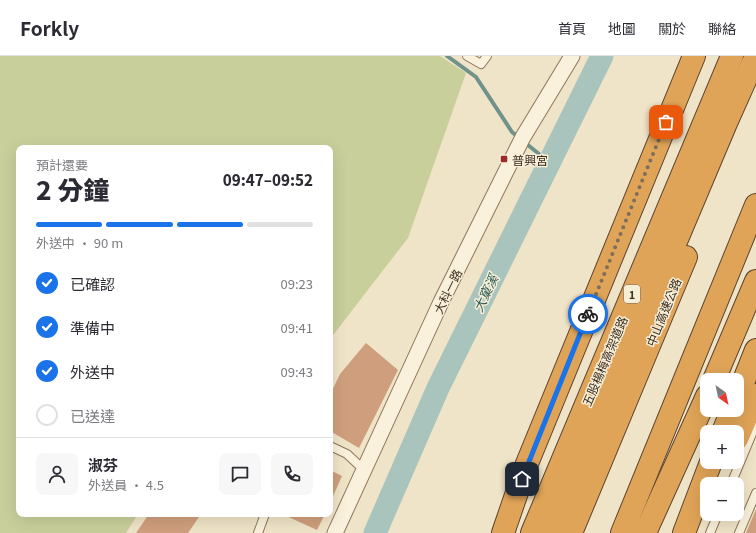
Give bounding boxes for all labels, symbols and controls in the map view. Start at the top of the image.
text: Forkly [20,14,79,41]
text: 首頁 [558,18,586,38]
text: 地圖 [608,18,636,38]
text: 關於 [658,18,686,38]
text: 聯絡 [708,18,736,38]
pin [649,105,683,139]
icon: bag [655,111,677,133]
place label: 普興宮 [512,151,548,168]
marker: 普興宮 [499,154,509,164]
text: 預計還要 [36,155,88,174]
text: 09:47–09:52 [223,169,313,190]
text: 2 分鐘 [36,170,110,207]
text: 外送中 · 90 m [36,233,123,252]
street label: 大科一路 [429,266,465,316]
water label: 大窠溪 [468,270,503,315]
icon: check [36,272,58,294]
text: 已確認 [70,273,115,294]
text: 09:23 [281,274,313,293]
street label: 中山高速公路 [642,275,684,349]
road number: 1 [624,285,640,303]
courier [568,294,608,334]
icon: bike [577,303,599,325]
street label: 五股楊梅高架道路 [577,313,631,409]
icon: check [36,316,58,338]
text: 準備中 [70,317,115,338]
text: 09:41 [281,318,313,337]
icon: check [36,360,58,382]
text: 外送中 [70,361,115,382]
text: 09:43 [281,362,313,381]
north arrow [700,373,744,417]
map controls [700,373,744,521]
text: 已送達 [70,405,115,426]
button: + [700,425,744,469]
button: person [36,453,78,495]
button: chat [219,453,261,495]
button: phone [271,453,313,495]
text: 淑芬 [88,454,118,475]
pin [505,462,539,496]
icon: home [511,468,533,490]
text: 外送員 · 4.5 [88,475,164,494]
button: − [700,477,744,521]

